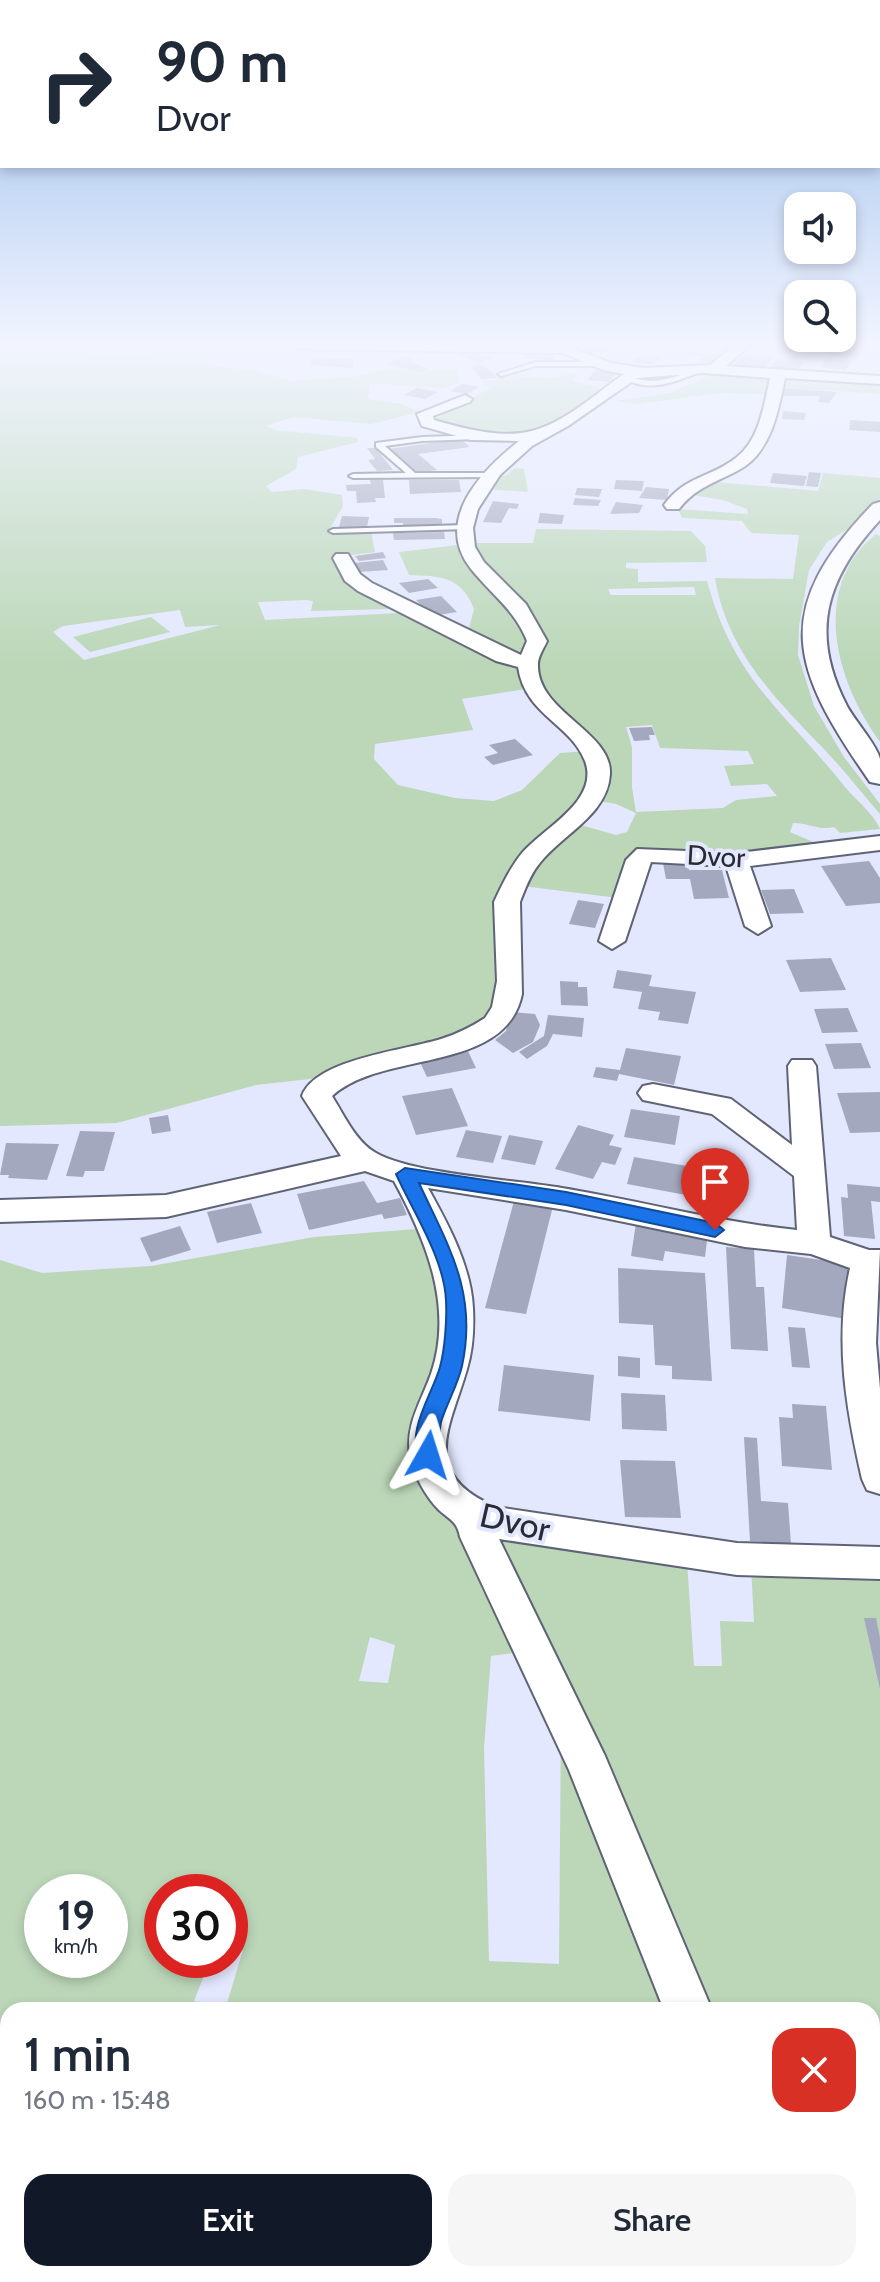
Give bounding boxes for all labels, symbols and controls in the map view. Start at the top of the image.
text: 90 m [156,28,288,96]
icon: right [24,32,128,136]
text: Dvor [156,96,231,140]
map controls [784,192,856,352]
button: sound [784,192,856,264]
button: search [784,280,856,352]
street label: Dvor [686,838,746,875]
pin [681,1148,749,1230]
icon: arrive [693,1160,737,1204]
position arrow [386,1413,470,1497]
street label: Dvor [476,1494,554,1550]
speed limit sign: 30 [144,1874,248,1978]
text: 19 [57,1891,95,1940]
text: km/h [54,1934,98,1958]
text: 1 min [24,2025,131,2083]
button: close [772,2028,856,2112]
text: 160 m · 15:48 [24,2084,171,2116]
button: Exit [24,2174,432,2266]
button: Share [448,2174,856,2266]

